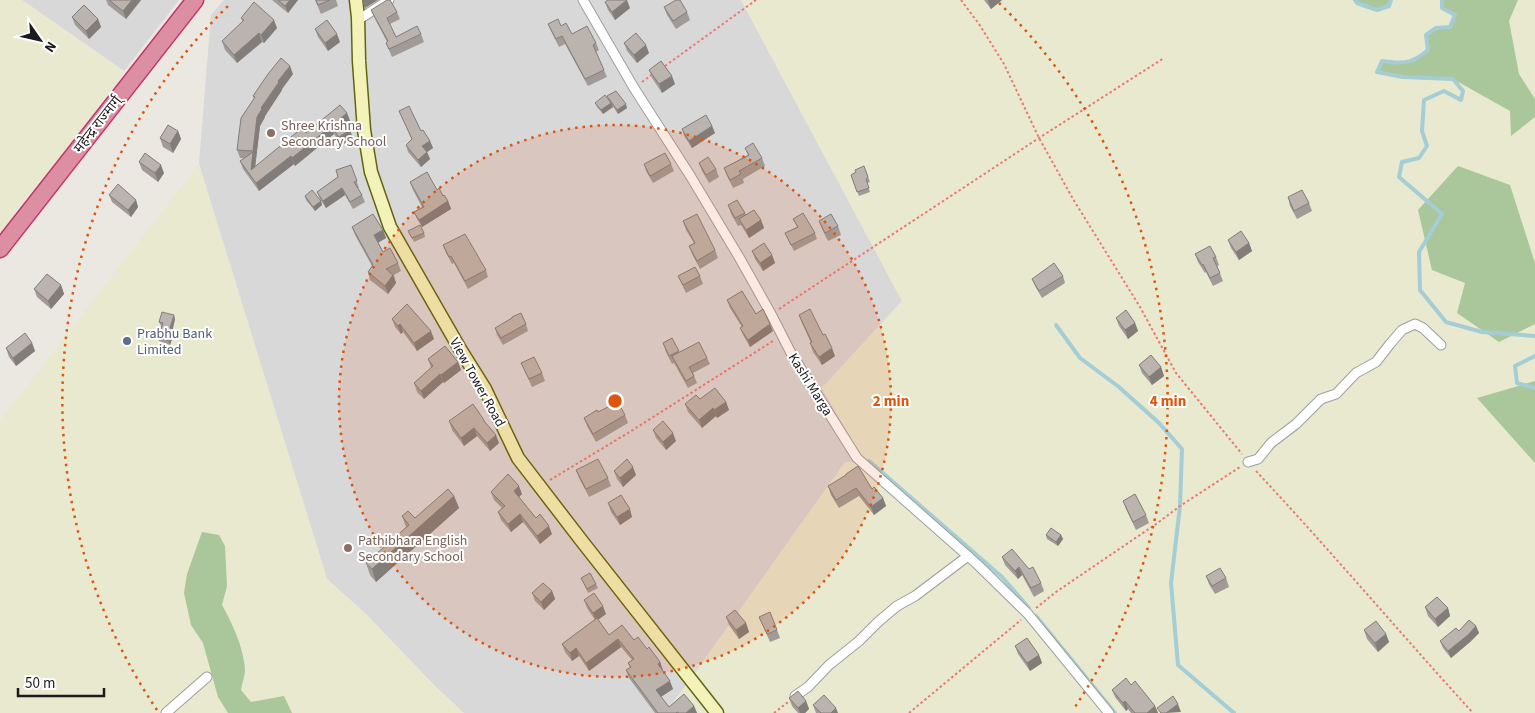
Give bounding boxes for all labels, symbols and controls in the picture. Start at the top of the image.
north arrow [15,15,65,65]
text: N [39,37,61,56]
street label: महेन्द्र राज्मार्ग् [69,90,128,157]
place label: Shree Krishna Secondary School [281,116,387,152]
marker: Shree Krishna Secondary School [265,127,277,139]
place label: Prabhu Bank Limited [137,324,212,360]
street label: View Tower Road [444,334,510,431]
marker: Prabhu Bank Limited [121,335,133,347]
street label: Kashi Marga [783,349,837,420]
text: 2 min [873,391,909,412]
text: 4 min [1150,391,1186,412]
centre of rings [606,392,624,410]
place label: Pathibhara English Secondary School [358,531,467,567]
marker: Pathibhara English Secondary School [342,542,354,554]
scale bar [18,666,104,698]
text: 50 m [25,673,55,694]

